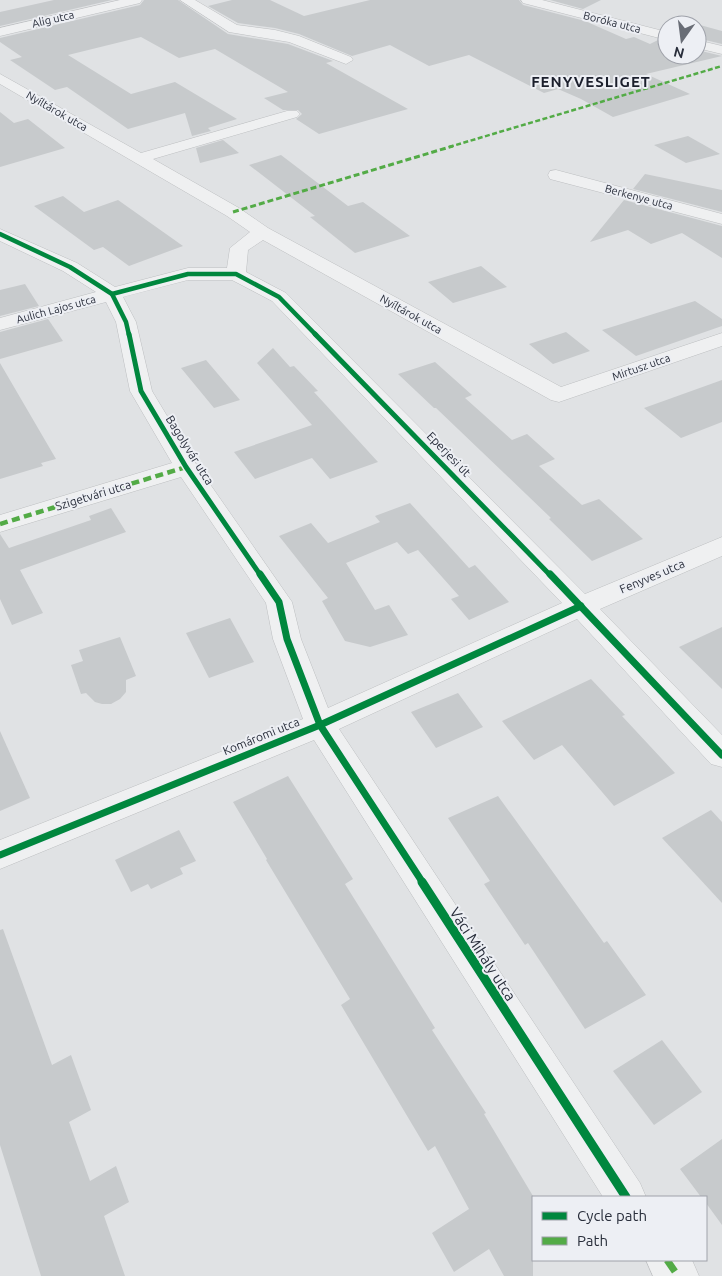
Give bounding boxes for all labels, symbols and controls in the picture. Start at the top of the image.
street label: Alig utca [31,8,75,30]
street label: Boróka utca [582,9,642,35]
north arrow [657,15,707,65]
text: N [672,44,686,62]
district label: FENYVESLIGET [531,73,651,90]
street label: Nyíltárok utca [24,89,90,133]
street label: Berkenye utca [604,182,674,212]
street label: Nyíltárok utca [378,292,444,336]
street label: Aulich Lajos utca [15,293,97,325]
street label: Mirtusz utca [610,351,672,383]
street label: Bagolyvár utca [163,413,217,487]
street label: Eperjesi út [425,429,474,479]
street label: Szigetvári utca [54,477,132,513]
street label: Fenyves utca [618,556,686,596]
street label: Komáromi utca [221,715,301,757]
street label: Váci Mihály utca [447,904,519,1004]
legend [532,1196,707,1261]
text: Cycle path [577,1207,647,1224]
text: Path [577,1232,608,1249]

